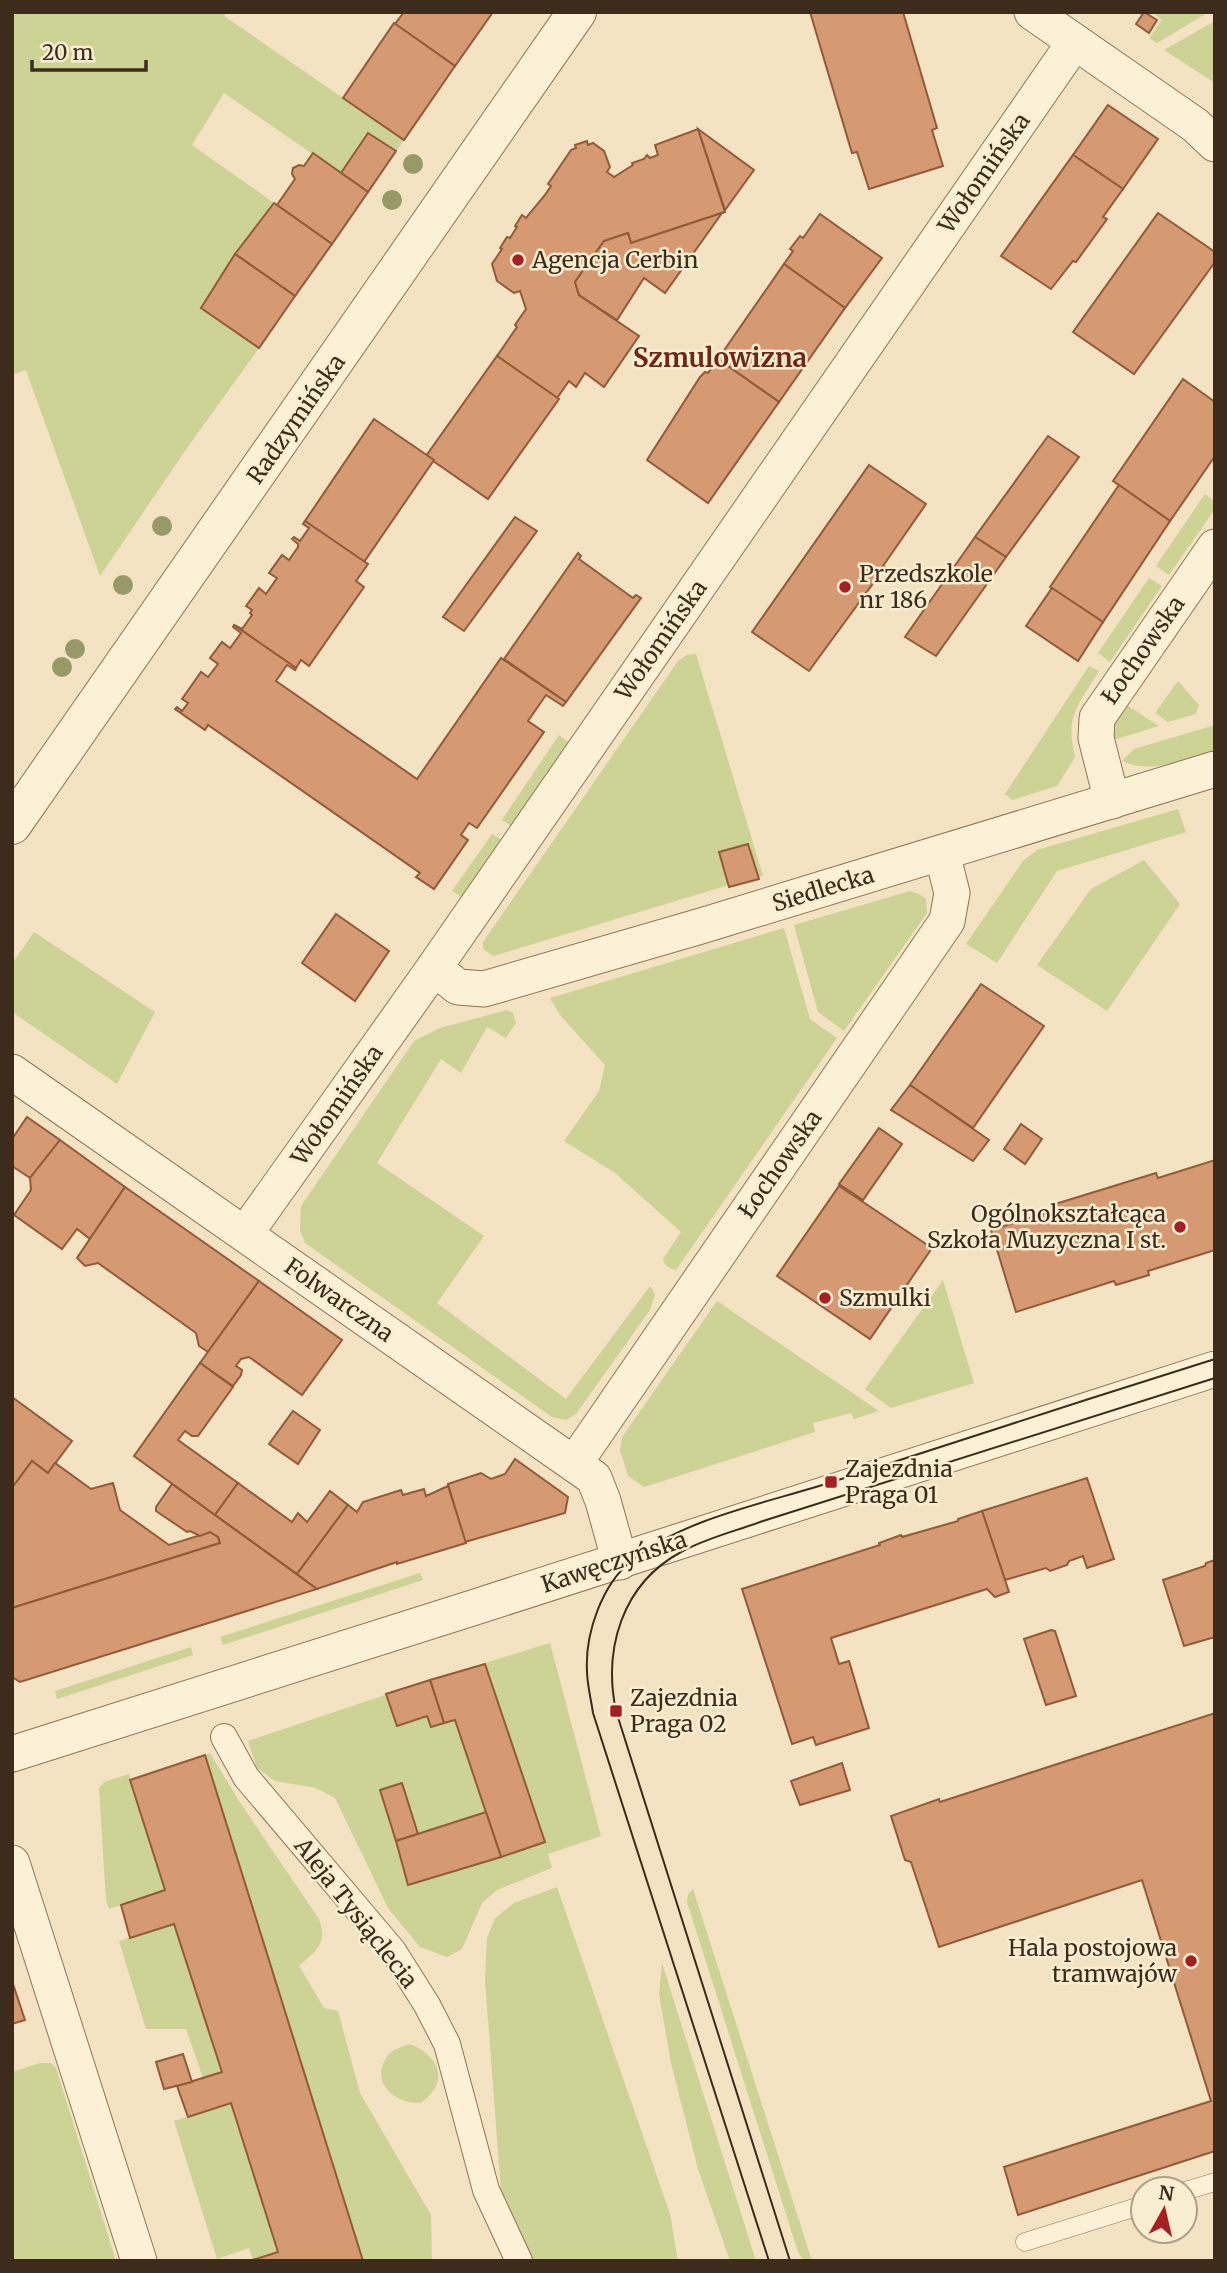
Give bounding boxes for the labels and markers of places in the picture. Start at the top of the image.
place label: Agencja Cerbin [531,245,698,274]
marker: Agencja Cerbin [510,252,526,268]
place label: Przedszkole nr 186 [859,559,993,614]
marker: Przedszkole nr 186 [837,579,853,595]
place label: Ogólnokształcąca Szkoła Muzyczna I st. [927,1199,1166,1254]
marker: Ogólnokształcąca Szkoła Muzyczna I st. [1172,1219,1188,1235]
place label: Szmulki [839,1283,931,1312]
marker: Szmulki [817,1290,833,1306]
place label: Zajezdnia Praga 01 [845,1454,953,1509]
marker: Zajezdnia Praga 01 [823,1474,839,1490]
place label: Zajezdnia Praga 02 [630,1683,738,1738]
marker: Zajezdnia Praga 02 [608,1703,624,1719]
place label: Hala postojowa tramwajów [1008,1933,1178,1988]
marker: Hala postojowa tramwajów [1183,1953,1199,1969]

